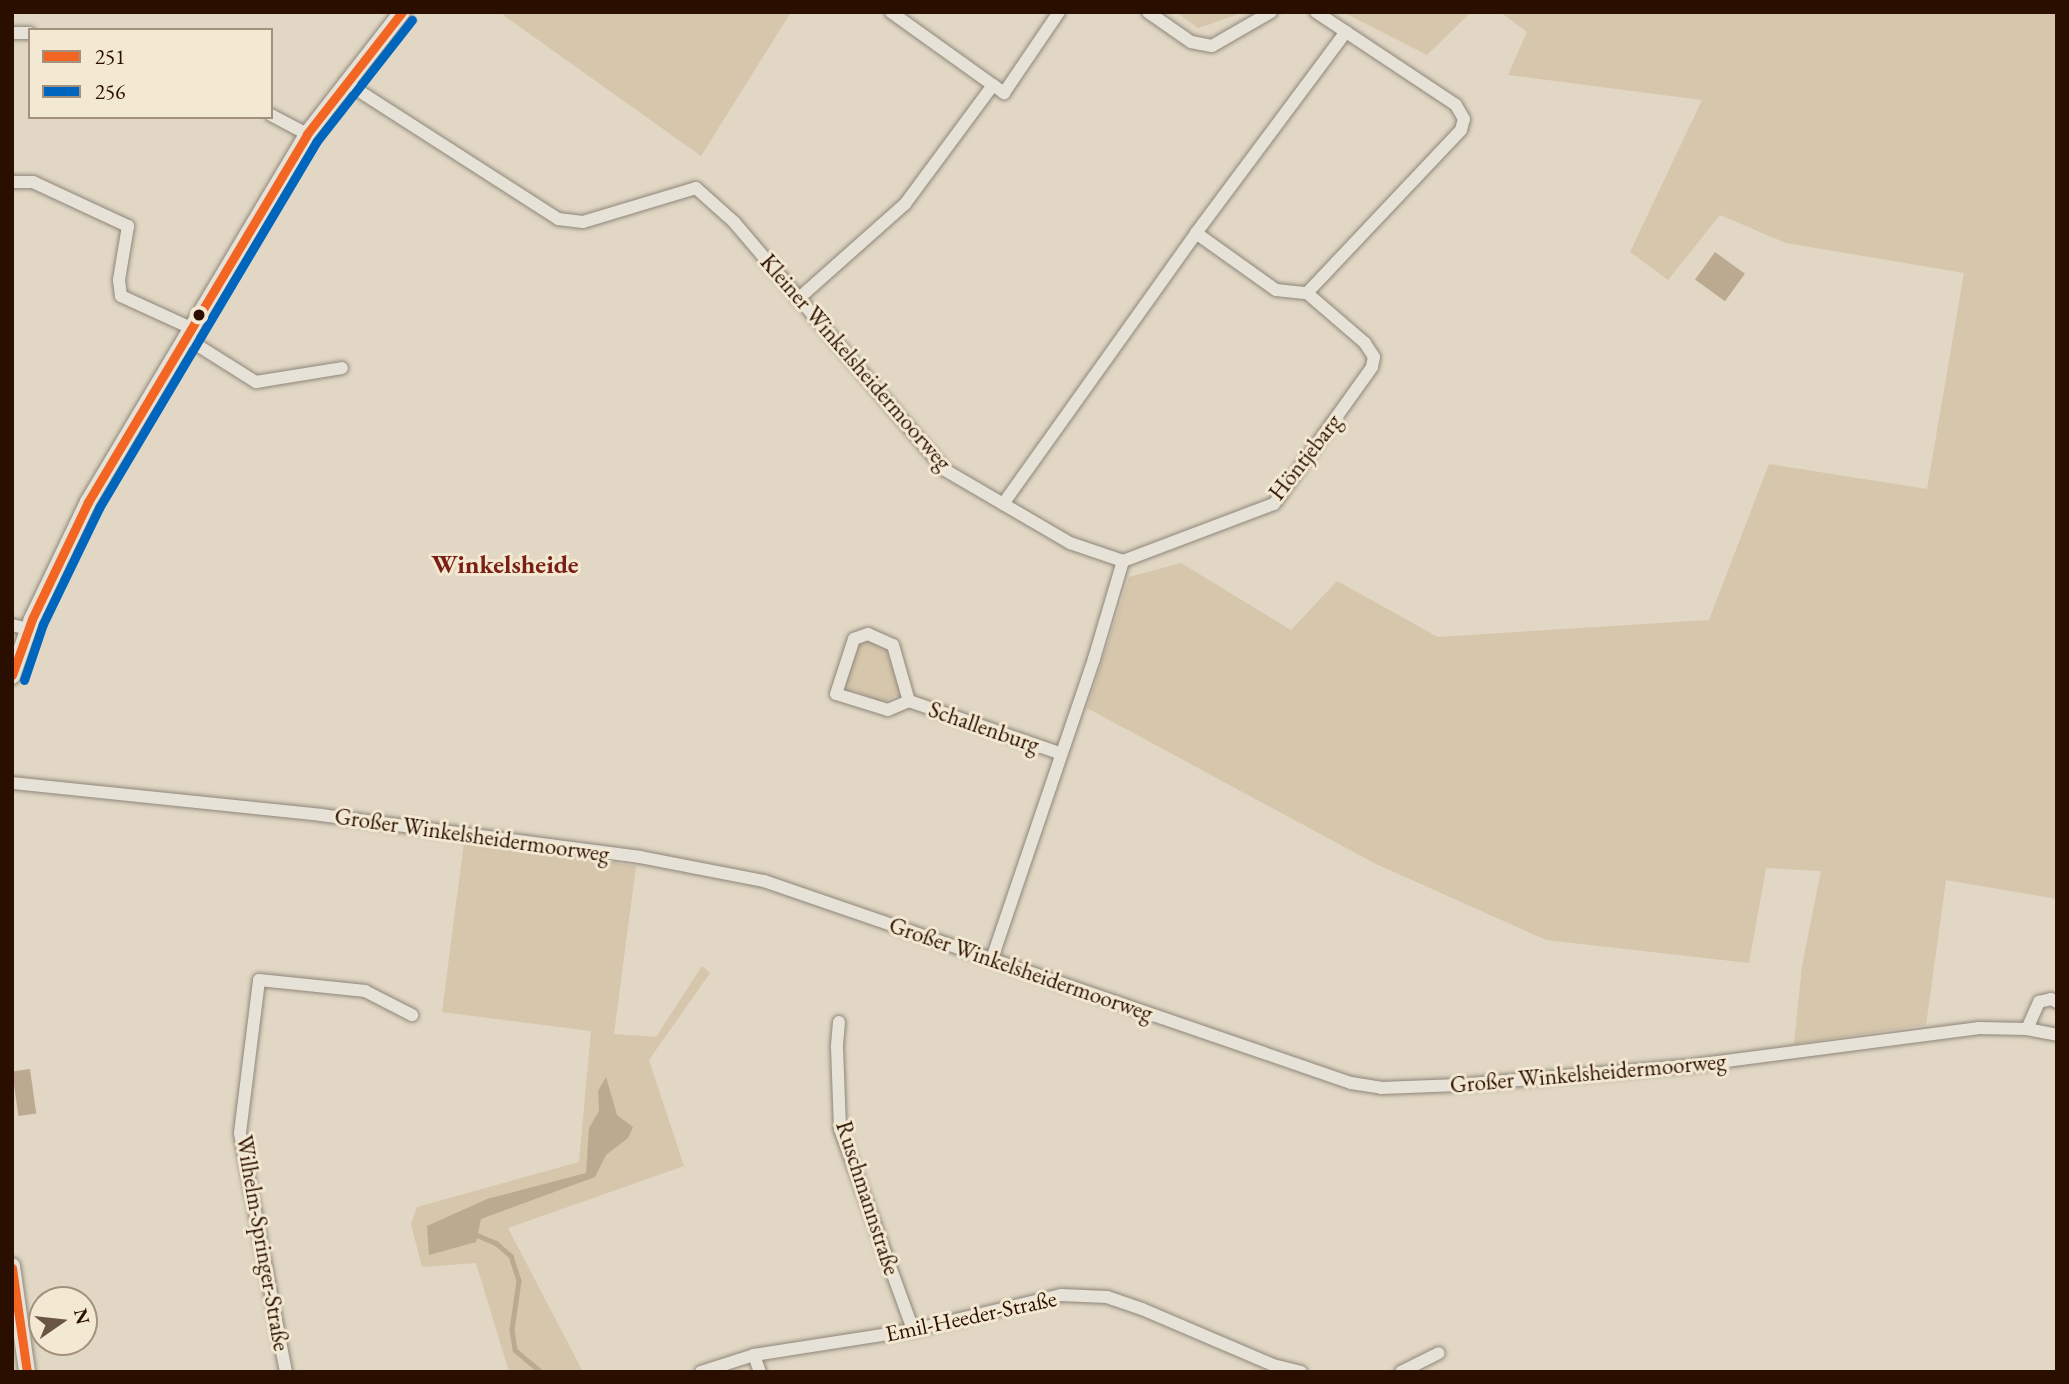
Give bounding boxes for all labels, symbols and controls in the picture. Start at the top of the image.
legend [28,28,273,119]
text: 251 [95,43,125,70]
text: 256 [95,78,125,105]
street label: Kleiner Winkelsheidermoorweg [755,248,957,476]
unlabelled marker [192,308,206,322]
street label: Höntjebarg [1263,408,1347,506]
district label: Winkelsheide [431,549,579,581]
street label: Schallenburg [925,695,1043,759]
street label: Großer Winkelsheidermoorweg [333,802,611,868]
street label: Großer Winkelsheidermoorweg [886,911,1156,1027]
street label: Großer Winkelsheidermoorweg [1449,1047,1727,1099]
street label: Ruschmannstraße [830,1117,906,1279]
street label: Wilhelm-Springer-Straße [230,1133,296,1353]
street label: Emil-Heeder-Straße [883,1284,1059,1348]
north arrow [28,1286,98,1356]
text: N [68,1306,96,1327]

